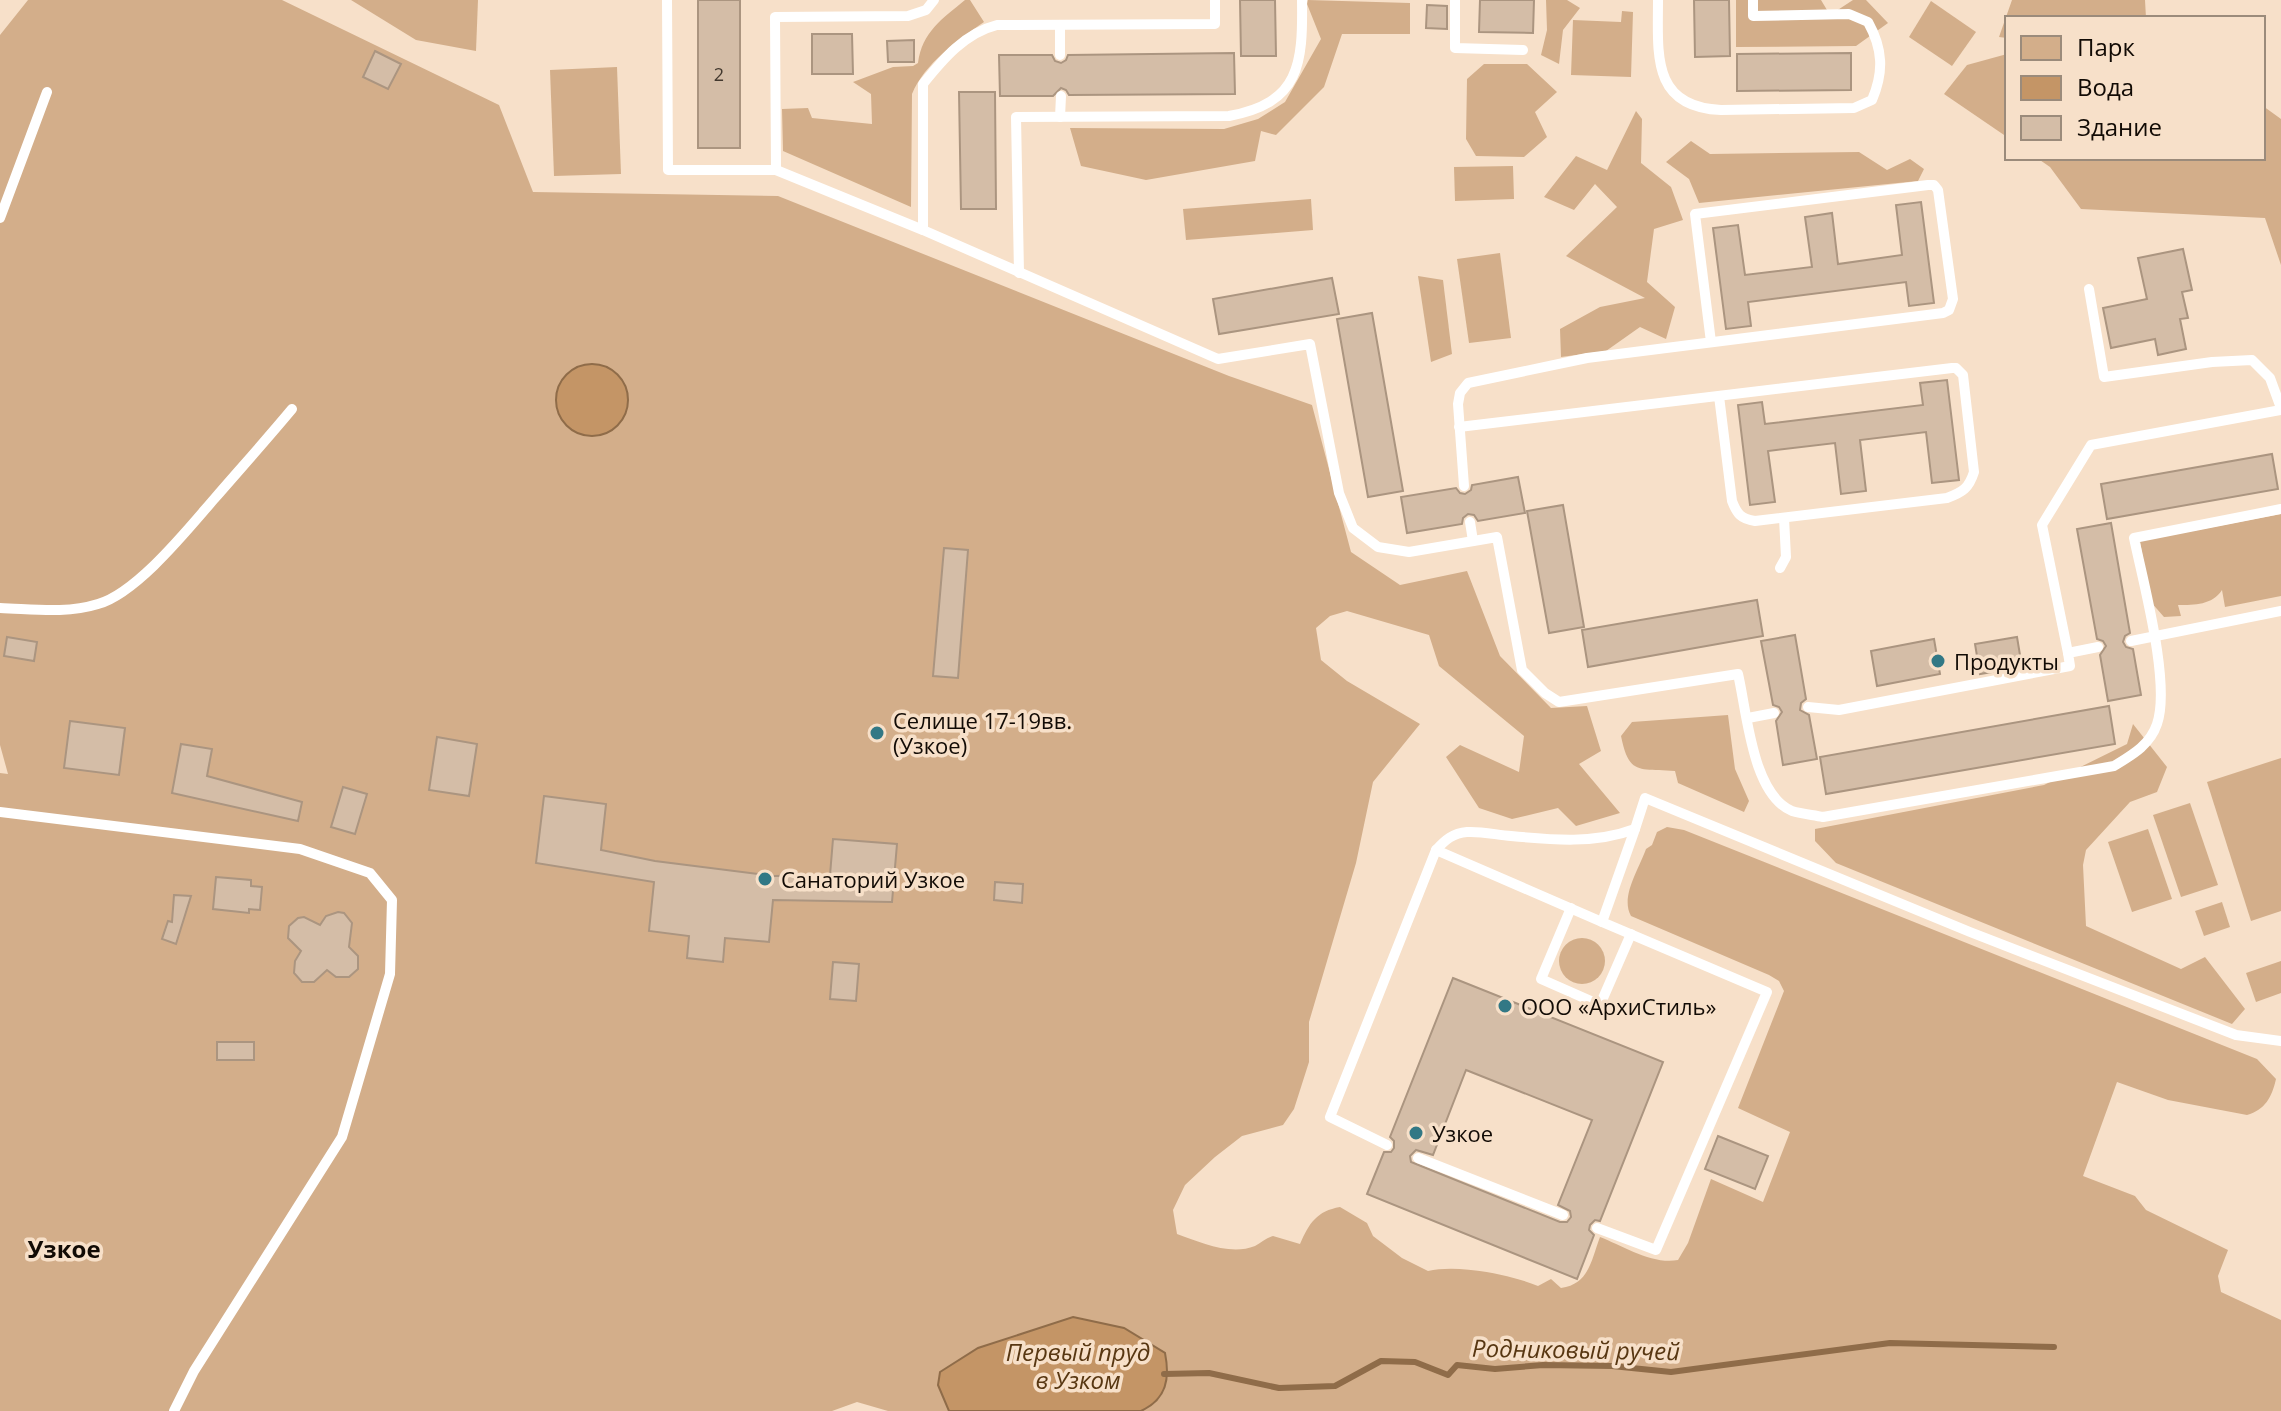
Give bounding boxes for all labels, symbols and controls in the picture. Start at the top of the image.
legend [2005,16,2265,160]
text: Парк [2077,30,2135,63]
house number: 2 [714,62,724,86]
text: Вода [2077,70,2134,103]
text: Здание [2077,110,2162,143]
place label: Продукты [1954,646,2059,676]
marker: Продукты [1929,652,1947,670]
place label: Селище 17-19вв. (Узкое) [893,705,1072,760]
marker: Селище 17-19вв. (Узкое) [868,724,886,742]
place label: Санаторий Узкое [781,864,965,894]
marker: Санаторий Узкое [756,870,774,888]
place label: ООО «АрхиСтиль» [1521,991,1717,1021]
marker: ООО «АрхиСтиль» [1496,997,1514,1015]
place label: Узкое [1432,1118,1493,1148]
marker: Узкое [1407,1124,1425,1142]
district label: Узкое [27,1232,101,1265]
water label: Родниковый ручей [1472,1331,1680,1367]
water label: Первый пруд в Узком [1006,1335,1150,1396]

